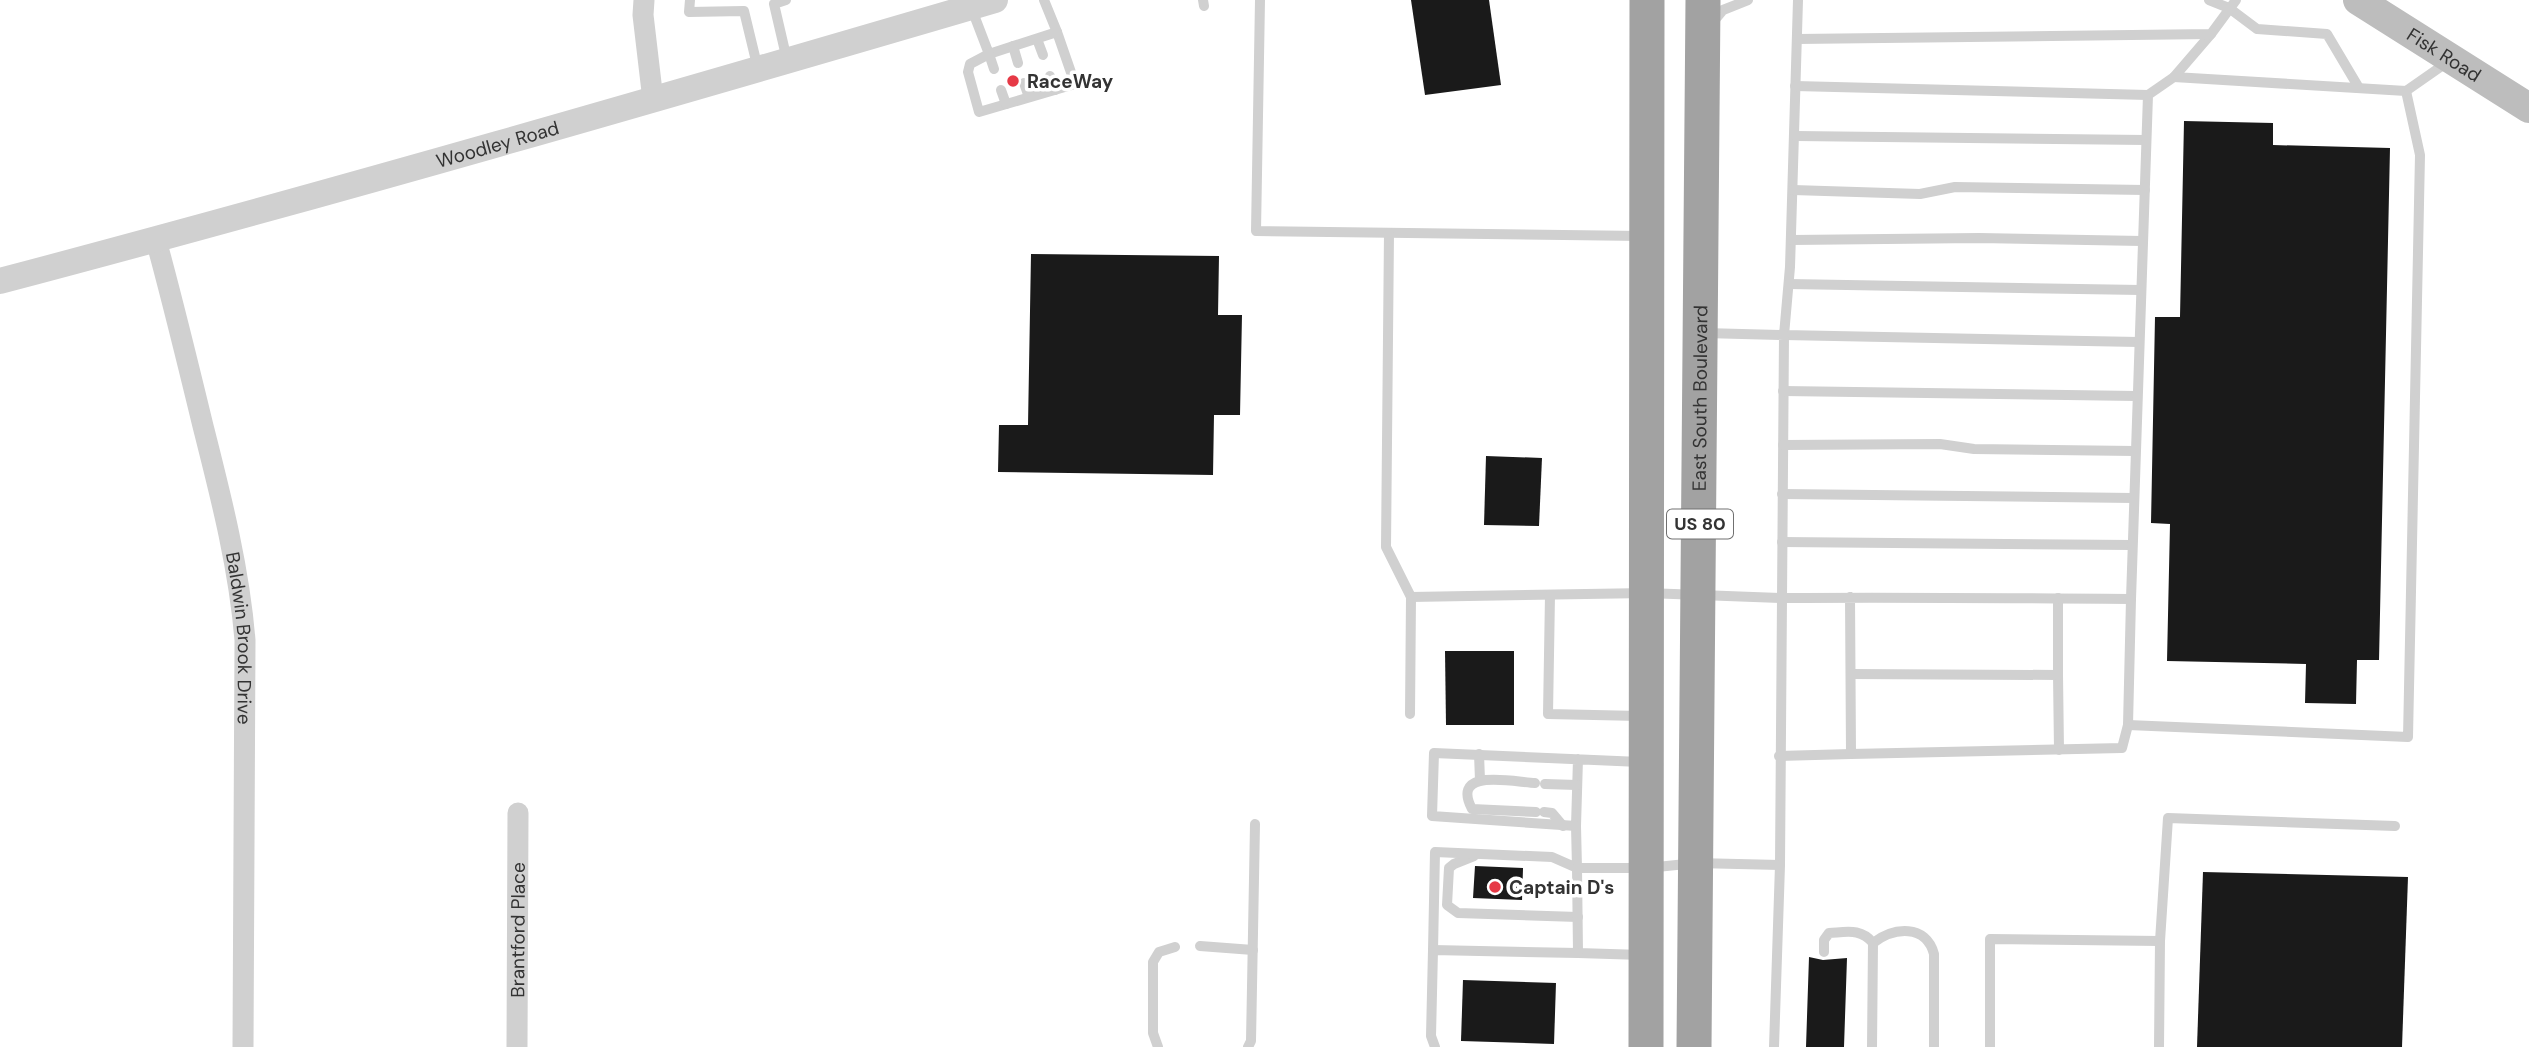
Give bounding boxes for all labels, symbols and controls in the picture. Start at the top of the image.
street label: Fisk Road [2402,22,2486,87]
place label: RaceWay [1027,69,1114,94]
marker: RaceWay [1005,73,1021,89]
street label: Woodley Road [433,115,562,173]
street label: East South Boulevard [1686,305,1713,491]
road number: US 80 [1667,510,1733,538]
street label: Baldwin Brook Drive [220,550,258,725]
street label: Brantford Place [505,862,530,998]
place label: Captain D's [1509,875,1614,900]
marker: Captain D's [1487,879,1503,895]

